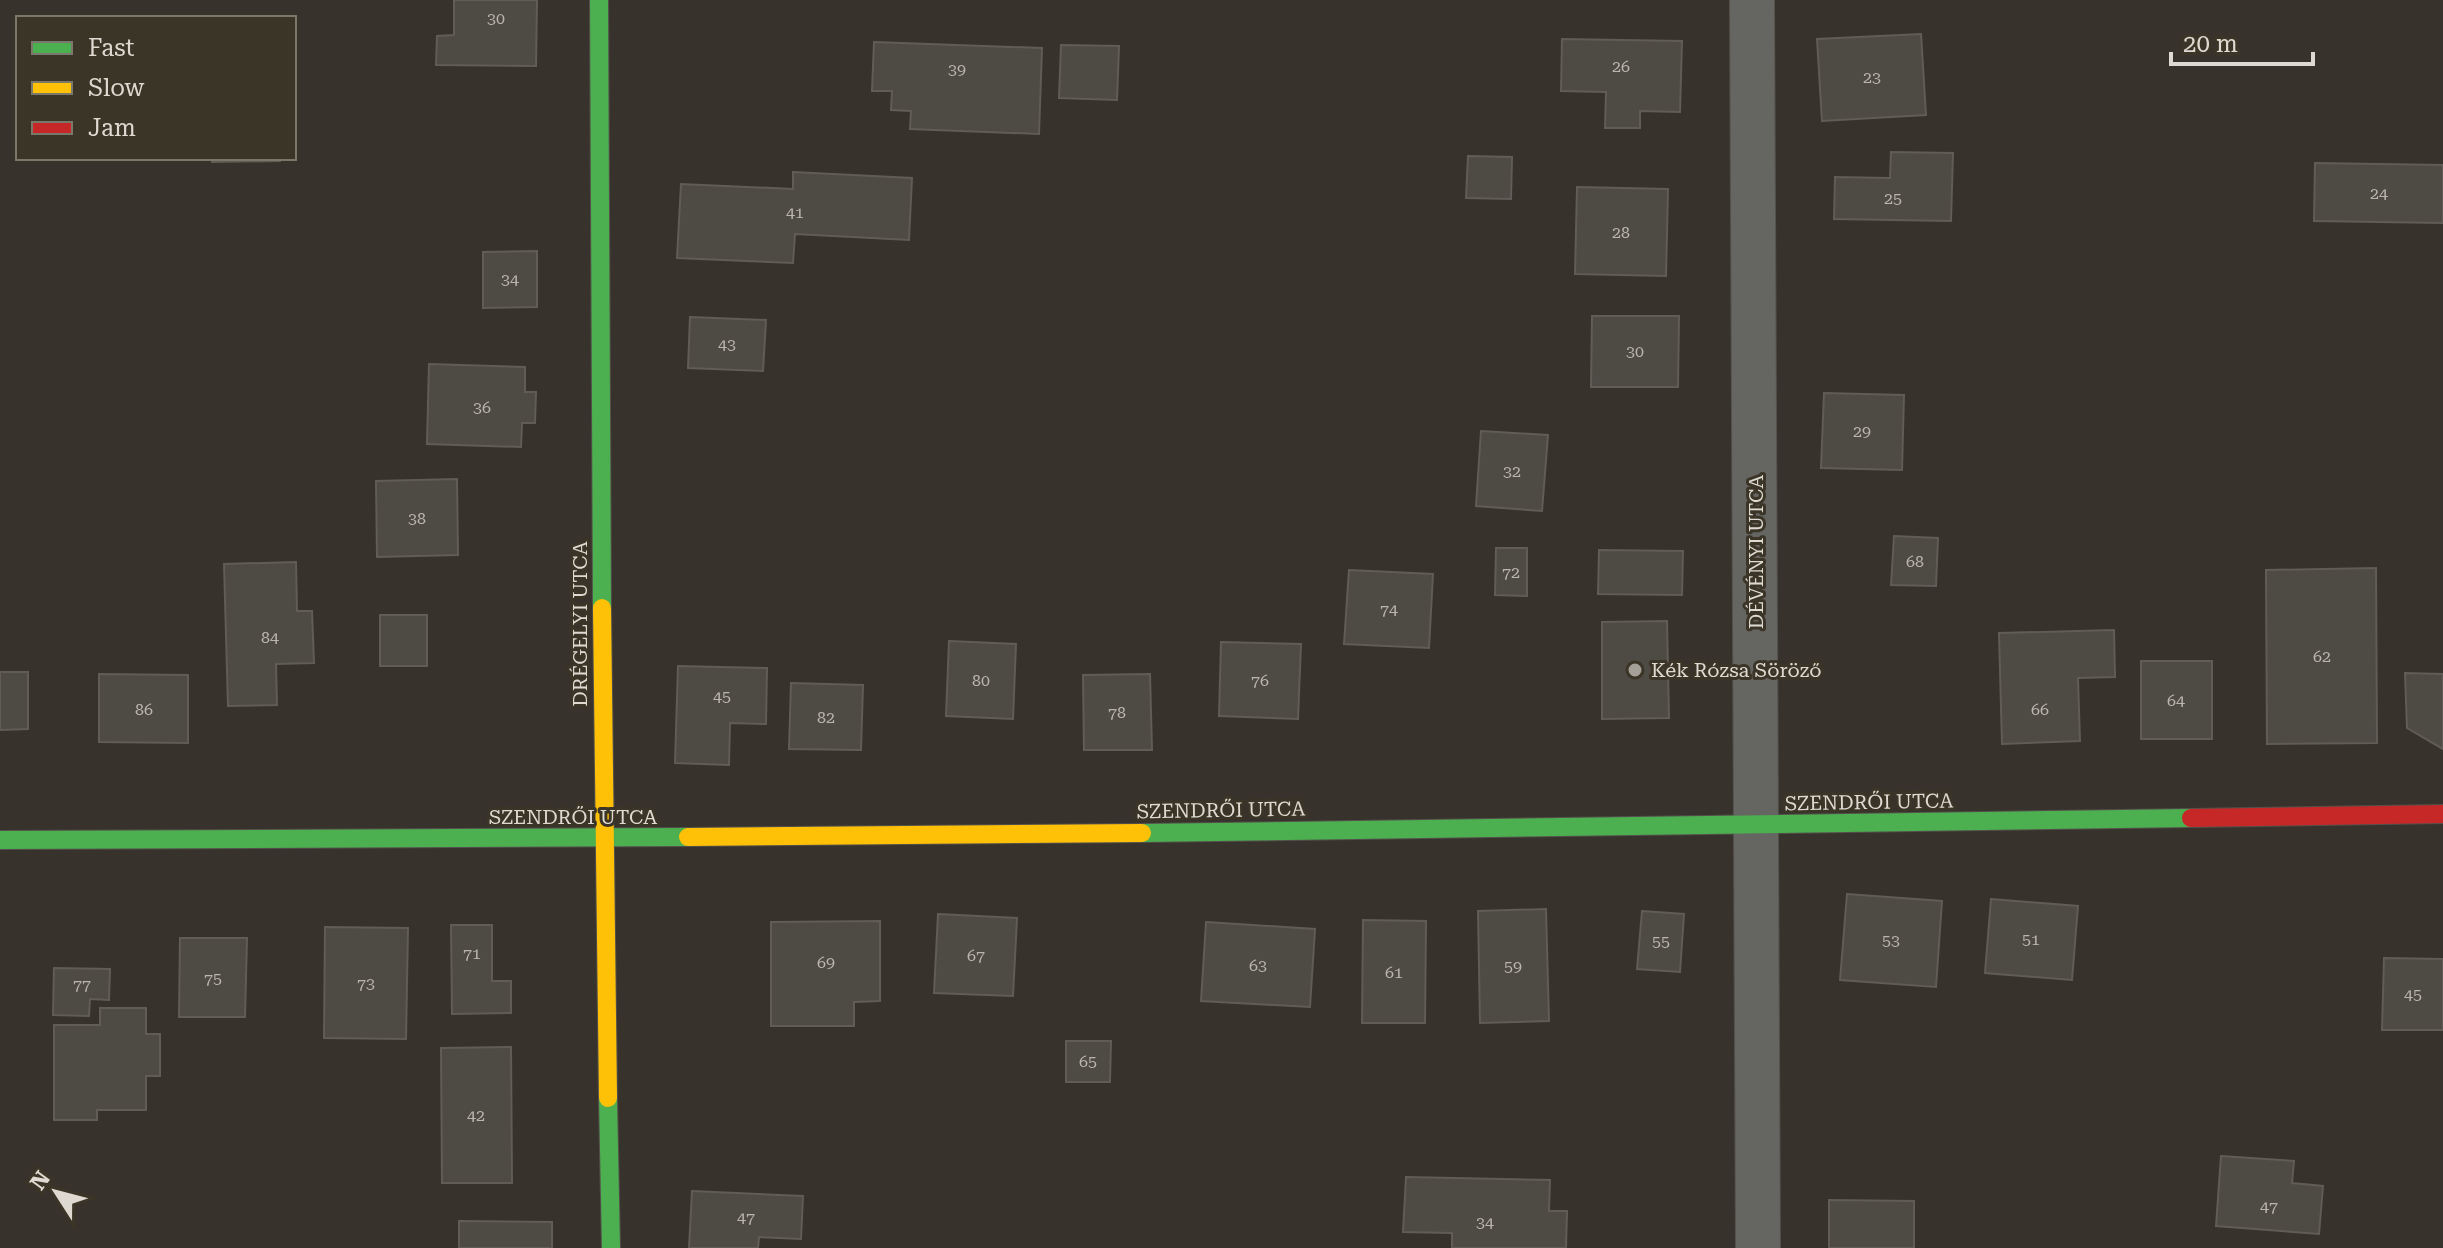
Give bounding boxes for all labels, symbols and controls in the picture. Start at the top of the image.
house number: 30 [487,9,505,28]
legend [16,16,296,160]
scale bar [2171,16,2313,66]
text: 20 m [2183,30,2238,58]
text: Fast [88,34,135,62]
house number: 26 [1612,57,1630,76]
house number: 39 [948,60,966,79]
house number: 23 [1863,68,1881,87]
text: Slow [88,74,145,102]
text: Jam [88,114,136,142]
house number: 24 [2370,184,2388,203]
house number: 25 [1884,189,1902,208]
house number: 41 [786,203,804,222]
house number: 28 [1612,223,1630,242]
house number: 34 [501,270,519,289]
house number: 43 [718,335,736,354]
house number: 30 [1626,342,1644,361]
house number: 36 [473,398,491,417]
house number: 29 [1853,422,1871,441]
house number: 32 [1503,462,1521,481]
street label: DÉVÉNYI UTCA [1744,475,1768,629]
house number: 38 [408,509,426,528]
street label: DRÉGELYI UTCA [568,541,592,707]
house number: 68 [1906,552,1924,571]
house number: 72 [1502,563,1520,582]
house number: 74 [1380,600,1398,619]
house number: 84 [261,628,279,647]
house number: 62 [2313,647,2331,666]
place label: Kék Rózsa Söröző [1651,658,1821,682]
marker: Kék Rózsa Söröző [1626,661,1644,679]
house number: 80 [972,671,990,690]
house number: 76 [1251,671,1269,690]
house number: 45 [713,687,731,706]
house number: 64 [2167,691,2185,710]
house number: 86 [135,700,153,719]
house number: 66 [2031,700,2049,719]
house number: 78 [1108,703,1126,722]
house number: 82 [817,708,835,727]
street label: SZENDRŐI UTCA [1785,789,1953,815]
street label: SZENDRŐI UTCA [1137,797,1305,823]
street label: SZENDRŐI UTCA [489,805,657,829]
house number: 51 [2022,930,2040,949]
house number: 53 [1882,931,1900,950]
house number: 55 [1652,932,1670,951]
house number: 71 [463,944,481,963]
house number: 67 [967,946,985,965]
house number: 69 [817,953,835,972]
house number: 63 [1249,956,1267,975]
house number: 59 [1504,957,1522,976]
house number: 61 [1385,963,1403,982]
house number: 75 [204,969,222,988]
house number: 73 [357,974,375,993]
house number: 77 [73,975,91,994]
house number: 45 [2404,985,2422,1004]
house number: 65 [1079,1052,1097,1071]
house number: 42 [467,1106,485,1125]
north arrow [16,1152,96,1232]
text: N [25,1166,55,1195]
house number: 47 [2260,1197,2278,1216]
house number: 47 [737,1208,755,1227]
house number: 34 [1476,1213,1494,1232]

